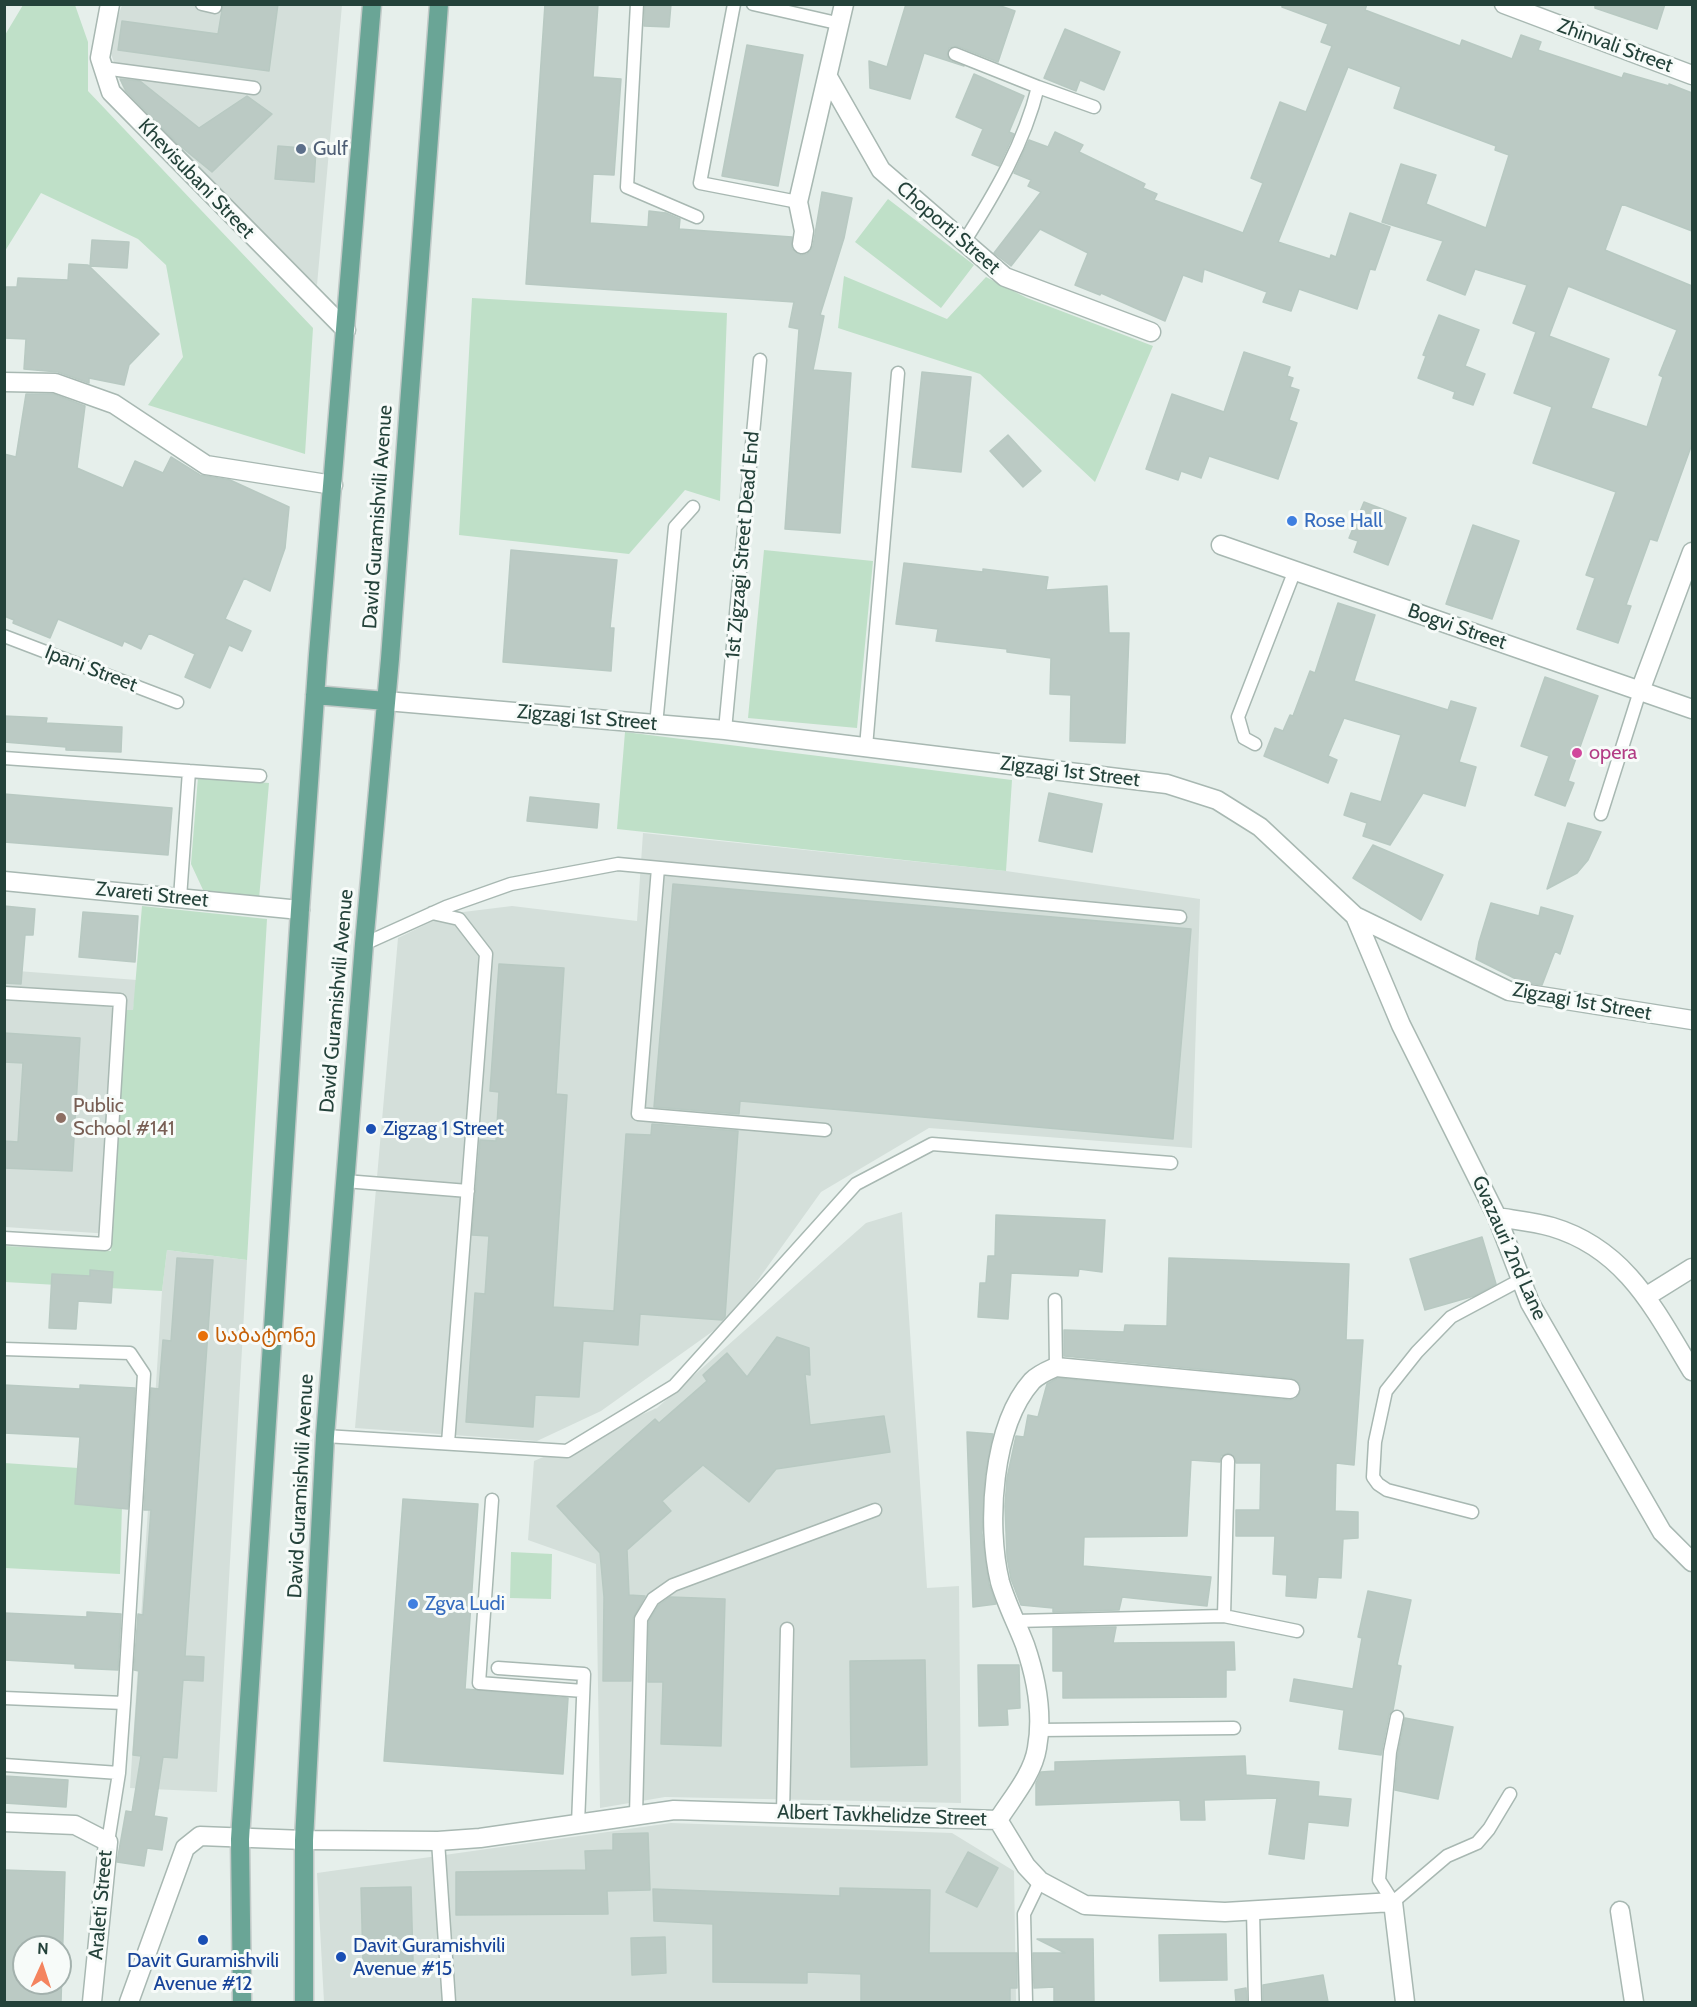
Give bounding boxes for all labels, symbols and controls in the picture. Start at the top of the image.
street label: Zhinvali Street [1554,14,1676,78]
street label: Khevisubani Street [133,114,259,244]
place label: Gulf [313,137,348,161]
marker: Gulf [294,142,308,156]
street label: Choporti Street [891,176,1005,280]
street label: David Guramishvili Avenue [358,404,398,630]
street label: 1st Zigzagi Street Dead End [721,430,765,660]
place label: Rose Hall [1304,509,1383,533]
marker: Rose Hall [1285,514,1299,528]
street label: Bogvi Street [1404,599,1510,655]
street label: Ipani Street [41,640,141,698]
street label: Zigzagi 1st Street [516,700,658,736]
place label: opera [1589,741,1637,765]
marker: opera [1570,746,1584,760]
street label: Zigzagi 1st Street [999,752,1141,792]
street label: Zvareti Street [94,877,210,913]
street label: David Guramishvili Avenue [315,888,359,1114]
street label: Zigzagi 1st Street [1511,978,1653,1026]
place label: Public School #141 [73,1094,174,1141]
marker: Public School #141 [54,1111,68,1125]
place label: Zigzag 1 Street [383,1117,504,1141]
marker: Zigzag 1 Street [364,1122,378,1136]
street label: Gvazauri 2nd Lane [1466,1172,1552,1324]
place label: საბატონე [215,1324,316,1348]
marker: საბატონე [196,1329,210,1343]
street label: David Guramishvili Avenue [283,1373,319,1599]
place label: Zgva Ludi [425,1592,505,1616]
marker: Zgva Ludi [406,1597,420,1611]
street label: Albert Tavkhelidze Street [777,1800,987,1832]
street label: Araleti Street [84,1849,118,1961]
marker: Davit Guramishvili Avenue #12 [196,1933,210,1947]
place label: Davit Guramishvili Avenue #15 [353,1934,505,1981]
north arrow [12,1935,72,1995]
text: N [37,1939,49,1958]
place label: Davit Guramishvili Avenue #12 [127,1949,279,1996]
marker: Davit Guramishvili Avenue #15 [334,1950,348,1964]

